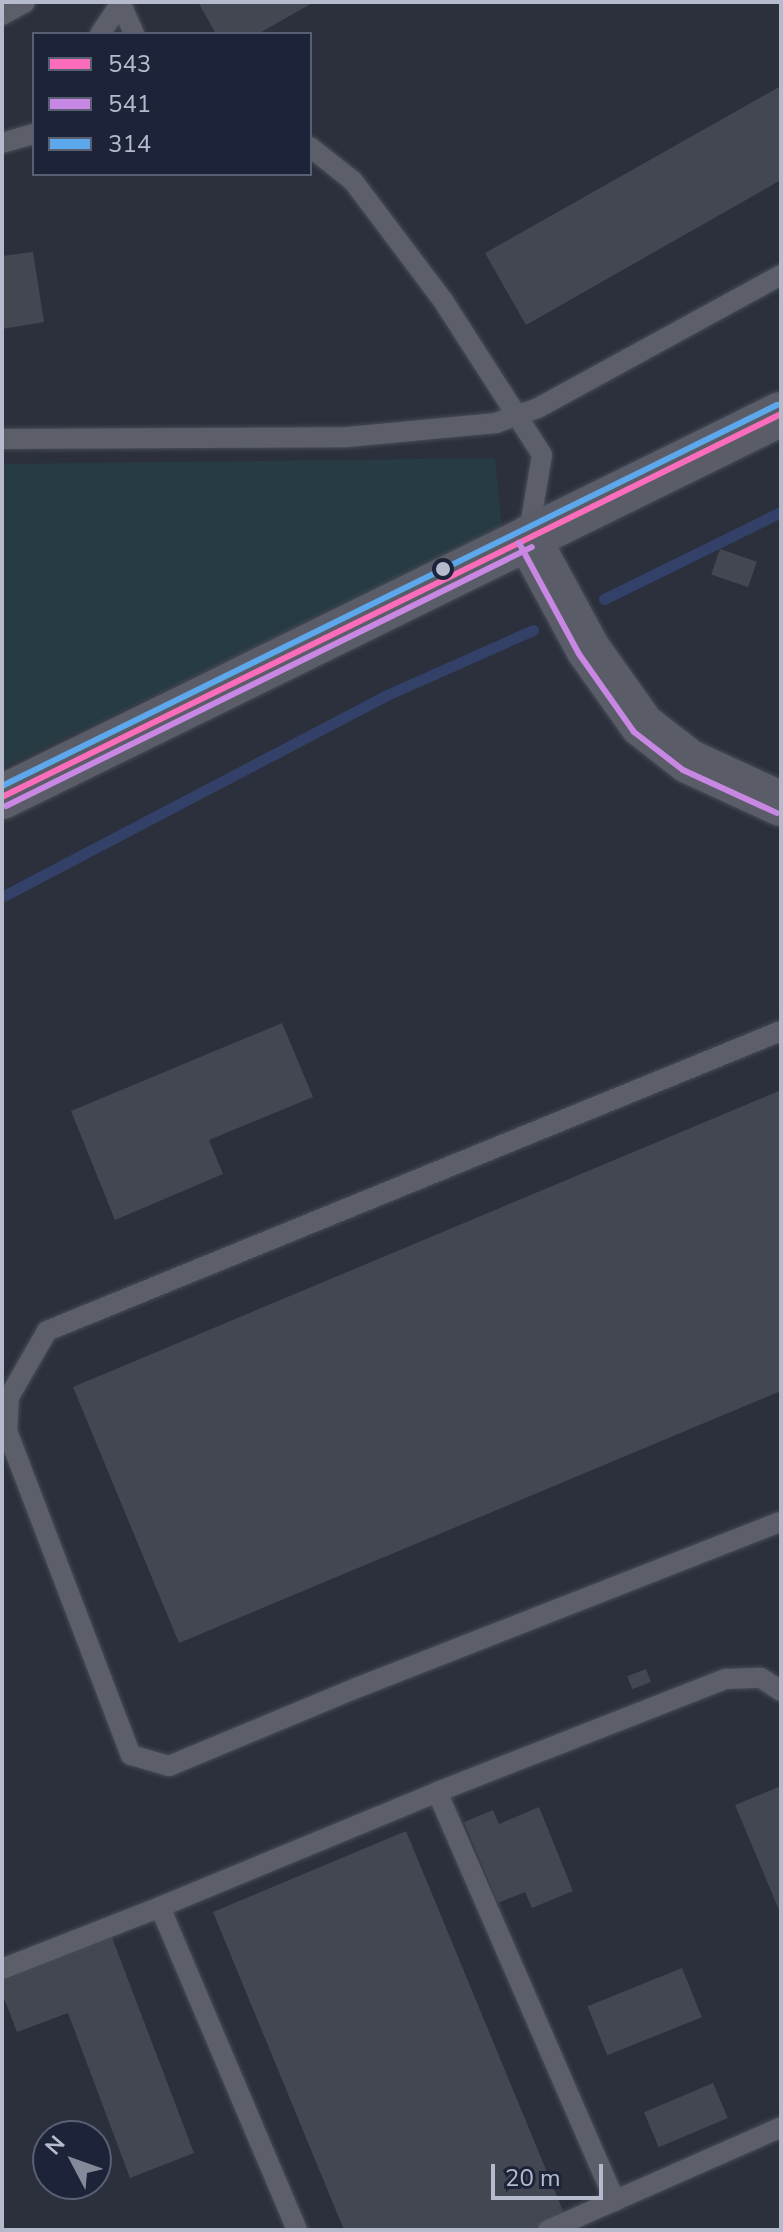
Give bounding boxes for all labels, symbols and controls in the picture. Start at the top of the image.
legend [32,32,312,176]
text: 543 [108,48,151,80]
text: 541 [108,88,151,120]
text: 314 [108,128,151,160]
unlabelled marker [435,561,451,577]
north arrow [32,2120,112,2200]
text: N [39,2130,72,2162]
scale bar [495,2148,607,2198]
text: 20 m [505,2162,561,2194]

